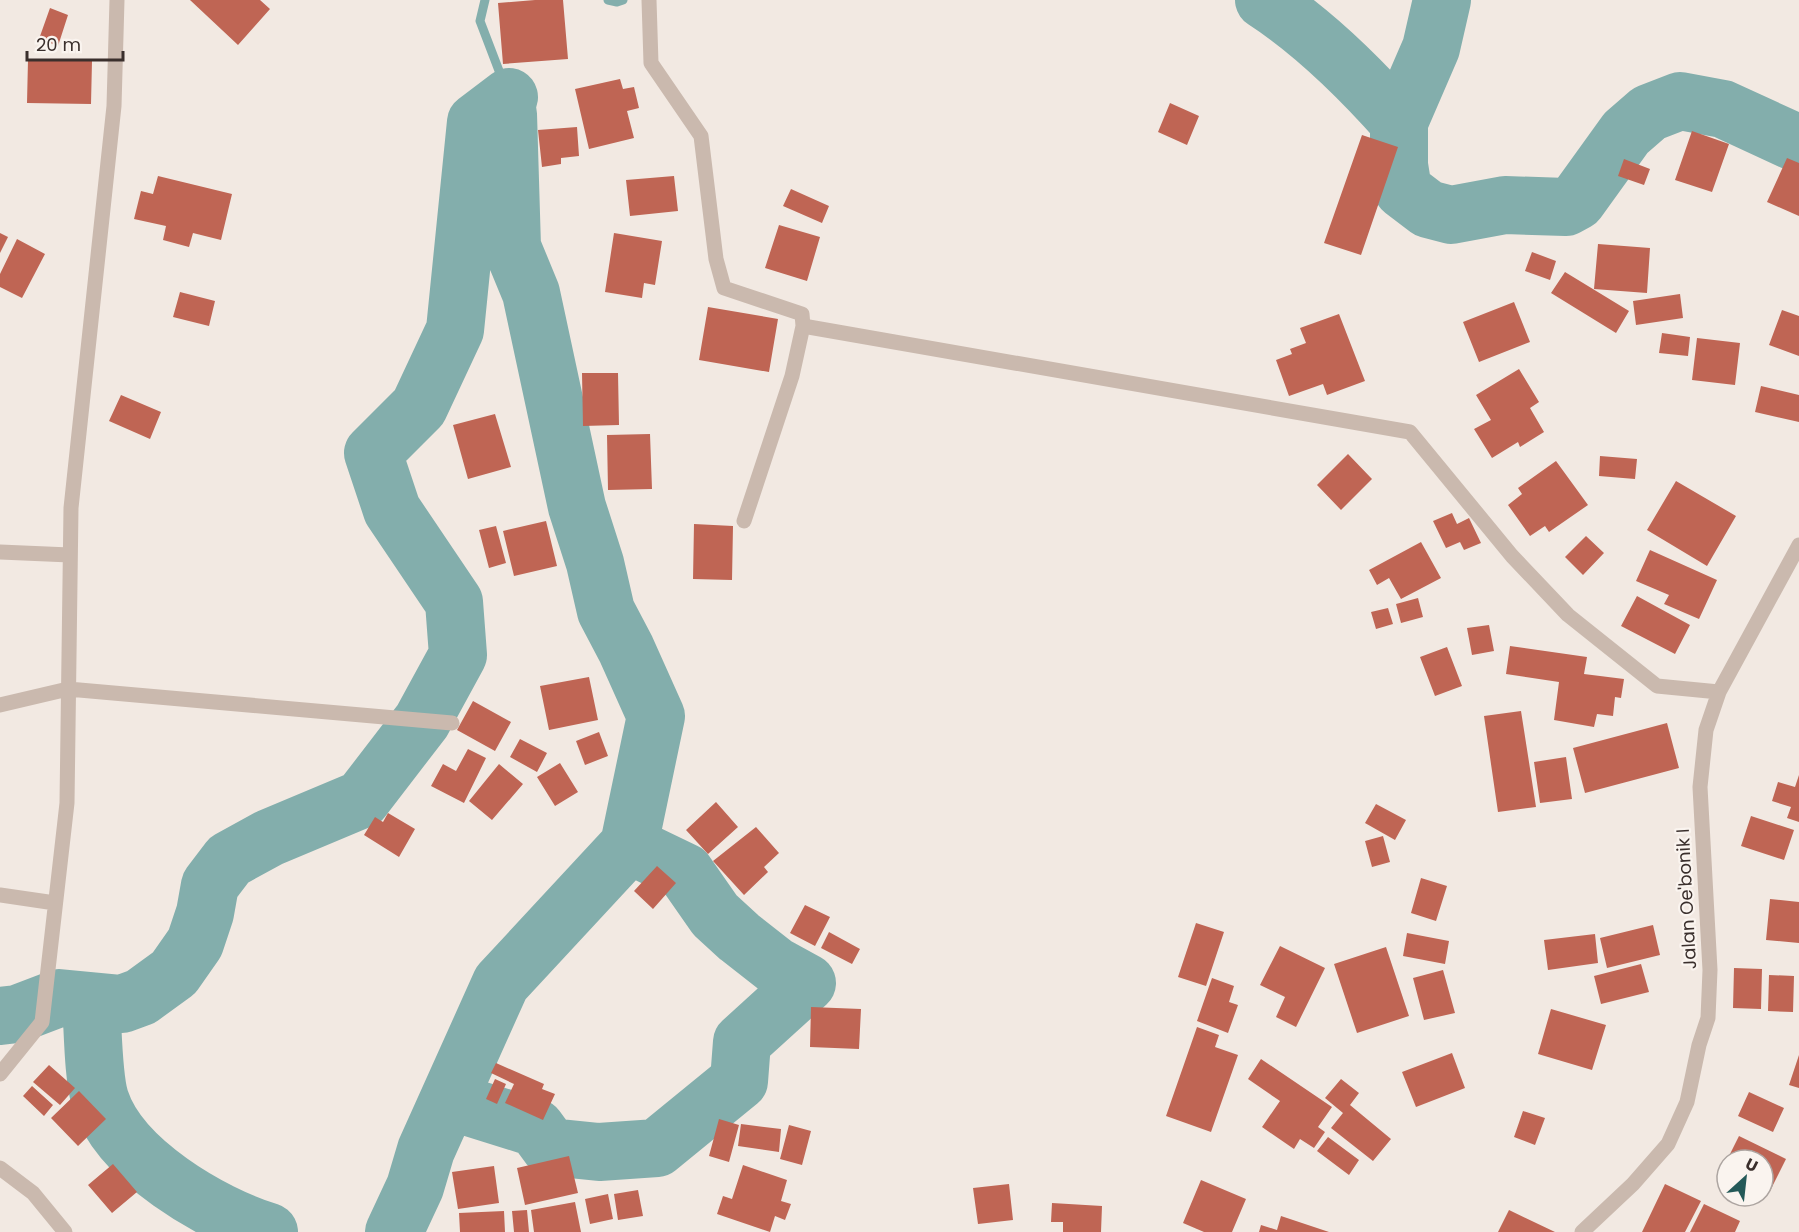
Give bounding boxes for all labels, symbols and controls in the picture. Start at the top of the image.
scale bar [27,24,123,62]
text: 20 m [36,32,81,57]
street label: Jalan Oe'bonik I [1670,828,1702,970]
north arrow [1715,1148,1775,1208]
text: U [1741,1152,1762,1178]

